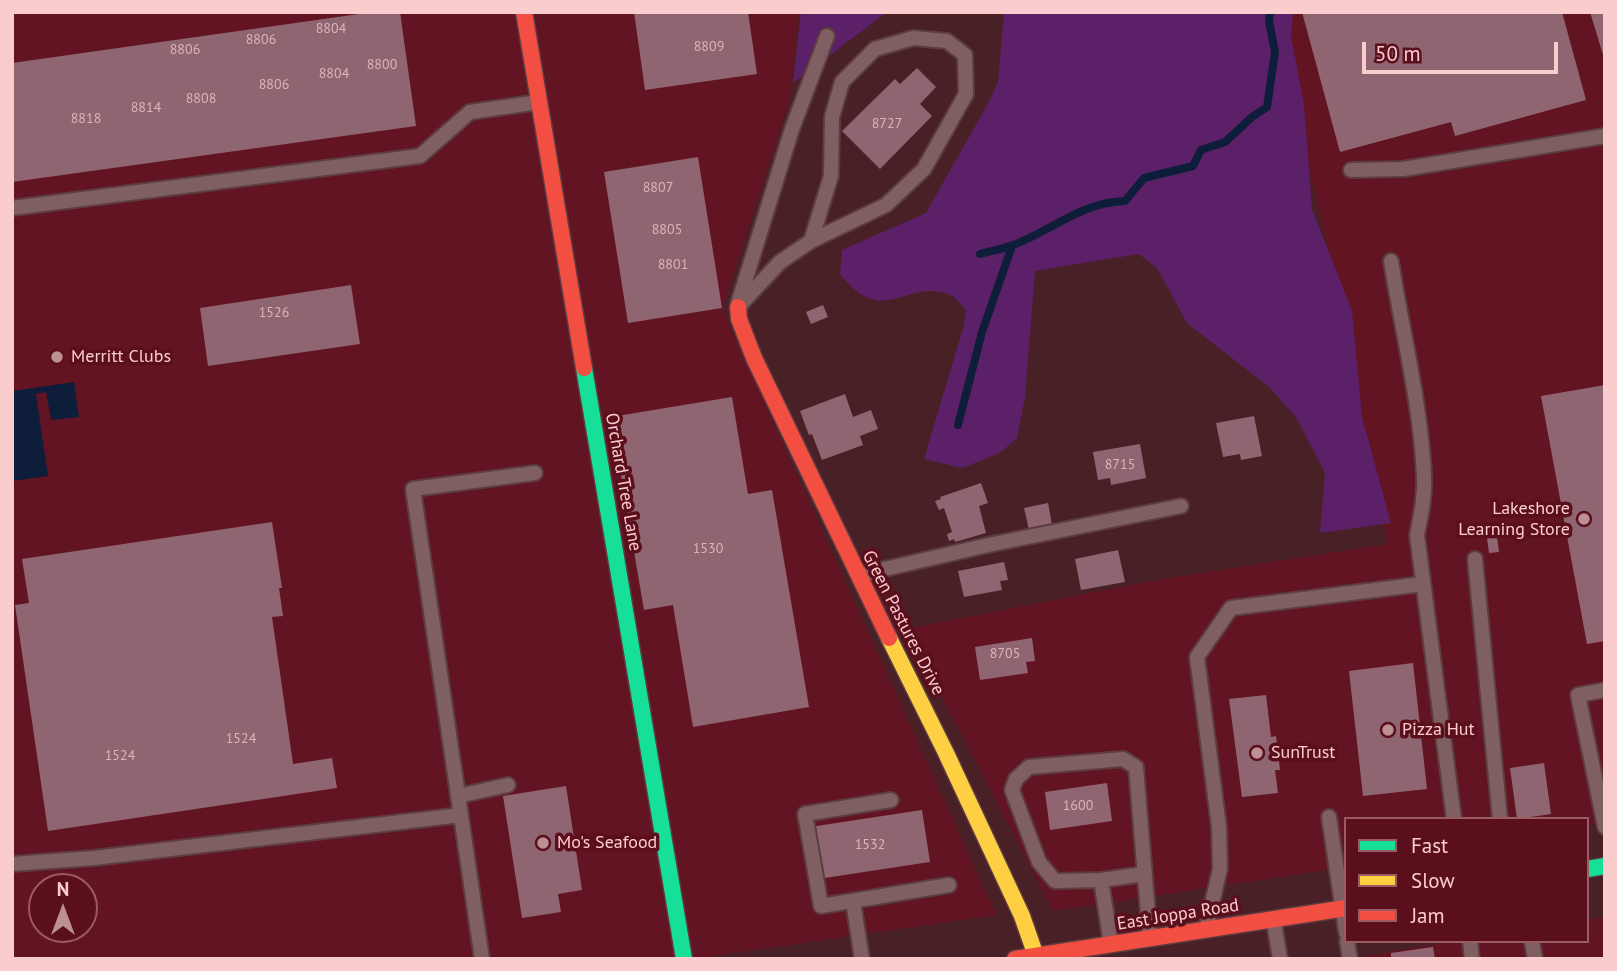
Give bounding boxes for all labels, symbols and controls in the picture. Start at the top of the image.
house number: 8804 [316,21,346,37]
scale bar [1365,28,1561,72]
house number: 8806 [246,32,276,48]
house number: 8809 [694,39,724,55]
text: 50 m [1375,40,1421,67]
house number: 8806 [170,42,200,58]
house number: 8800 [367,57,397,73]
house number: 8804 [319,66,349,82]
house number: 8806 [259,77,289,93]
house number: 8808 [186,91,216,107]
house number: 8814 [131,100,161,116]
house number: 8818 [71,111,101,127]
house number: 8727 [872,116,902,132]
house number: 8807 [643,180,673,196]
house number: 8805 [652,222,682,238]
house number: 8801 [658,257,688,273]
house number: 1526 [259,305,289,321]
place label: Merritt Clubs [71,346,171,368]
marker: Merritt Clubs [49,349,65,365]
street label: Orchard Tree Lane [600,411,646,553]
house number: 8715 [1105,457,1135,473]
place label: Lakeshore Learning Store [1458,498,1570,540]
marker: Lakeshore Learning Store [1576,511,1592,527]
house number: 1530 [693,541,723,557]
street label: Green Pastures Drive [857,547,949,699]
house number: 8705 [990,646,1020,662]
place label: Pizza Hut [1402,719,1475,741]
marker: Pizza Hut [1380,722,1396,738]
house number: 1524 [226,731,256,747]
place label: SunTrust [1271,742,1335,764]
marker: SunTrust [1249,745,1265,761]
house number: 1524 [105,748,135,764]
house number: 1600 [1063,798,1093,814]
legend [1344,817,1589,943]
place label: Mo's Seafood [557,832,657,854]
text: Fast [1411,832,1448,859]
marker: Mo's Seafood [535,835,551,851]
house number: 1532 [855,837,885,853]
text: Slow [1411,867,1455,894]
north arrow [28,873,98,943]
text: N [57,877,69,901]
street label: East Joppa Road [1115,895,1241,935]
text: Jam [1411,902,1445,929]

